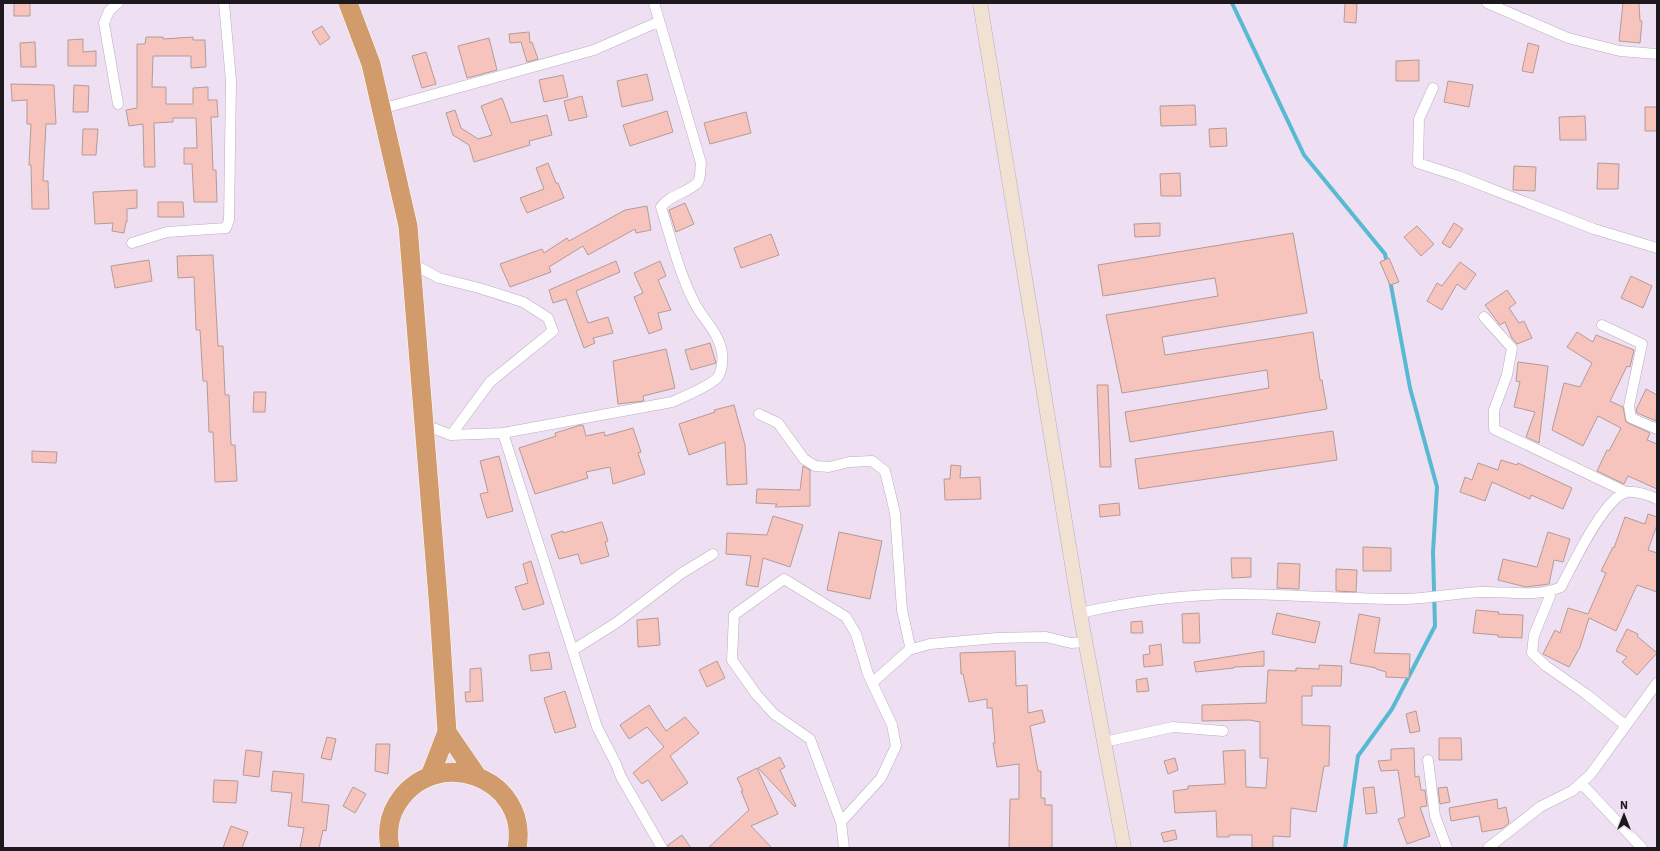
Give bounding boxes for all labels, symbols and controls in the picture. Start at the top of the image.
north arrow [1604,795,1644,835]
text: N [1620,798,1628,812]

